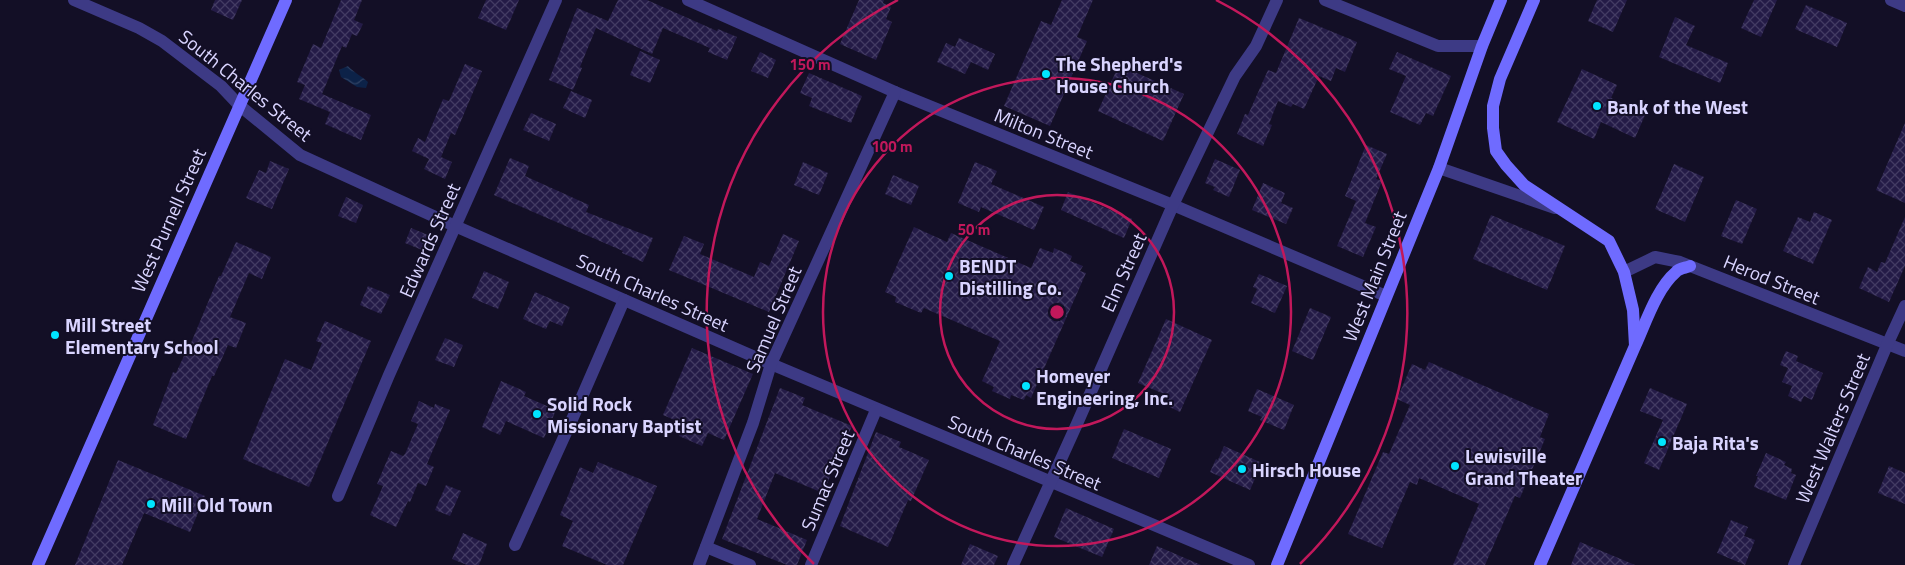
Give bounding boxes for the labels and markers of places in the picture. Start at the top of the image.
place label: The Shepherd's House Church [1056,49,1182,100]
marker: The Shepherd's House Church [1040,68,1052,80]
place label: Bank of the West [1607,92,1748,121]
marker: Bank of the West [1591,100,1603,112]
place label: BENDT Distilling Co. [959,251,1062,302]
marker: BENDT Distilling Co. [943,270,955,282]
centre of rings [1048,303,1066,321]
place label: Mill Street Elementary School [65,310,219,361]
marker: Mill Street Elementary School [49,329,61,341]
place label: Homeyer Engineering, Inc. [1036,361,1173,412]
marker: Homeyer Engineering, Inc. [1020,380,1032,392]
place label: Solid Rock Missionary Baptist [547,389,702,440]
marker: Solid Rock Missionary Baptist [531,408,543,420]
place label: Baja Rita's [1672,428,1759,457]
marker: Baja Rita's [1656,436,1668,448]
place label: Lewisville Grand Theater [1465,441,1582,492]
place label: Hirsch House [1252,455,1361,484]
marker: Lewisville Grand Theater [1449,460,1461,472]
marker: Hirsch House [1236,463,1248,475]
place label: Mill Old Town [161,490,273,519]
marker: Mill Old Town [145,498,157,510]

